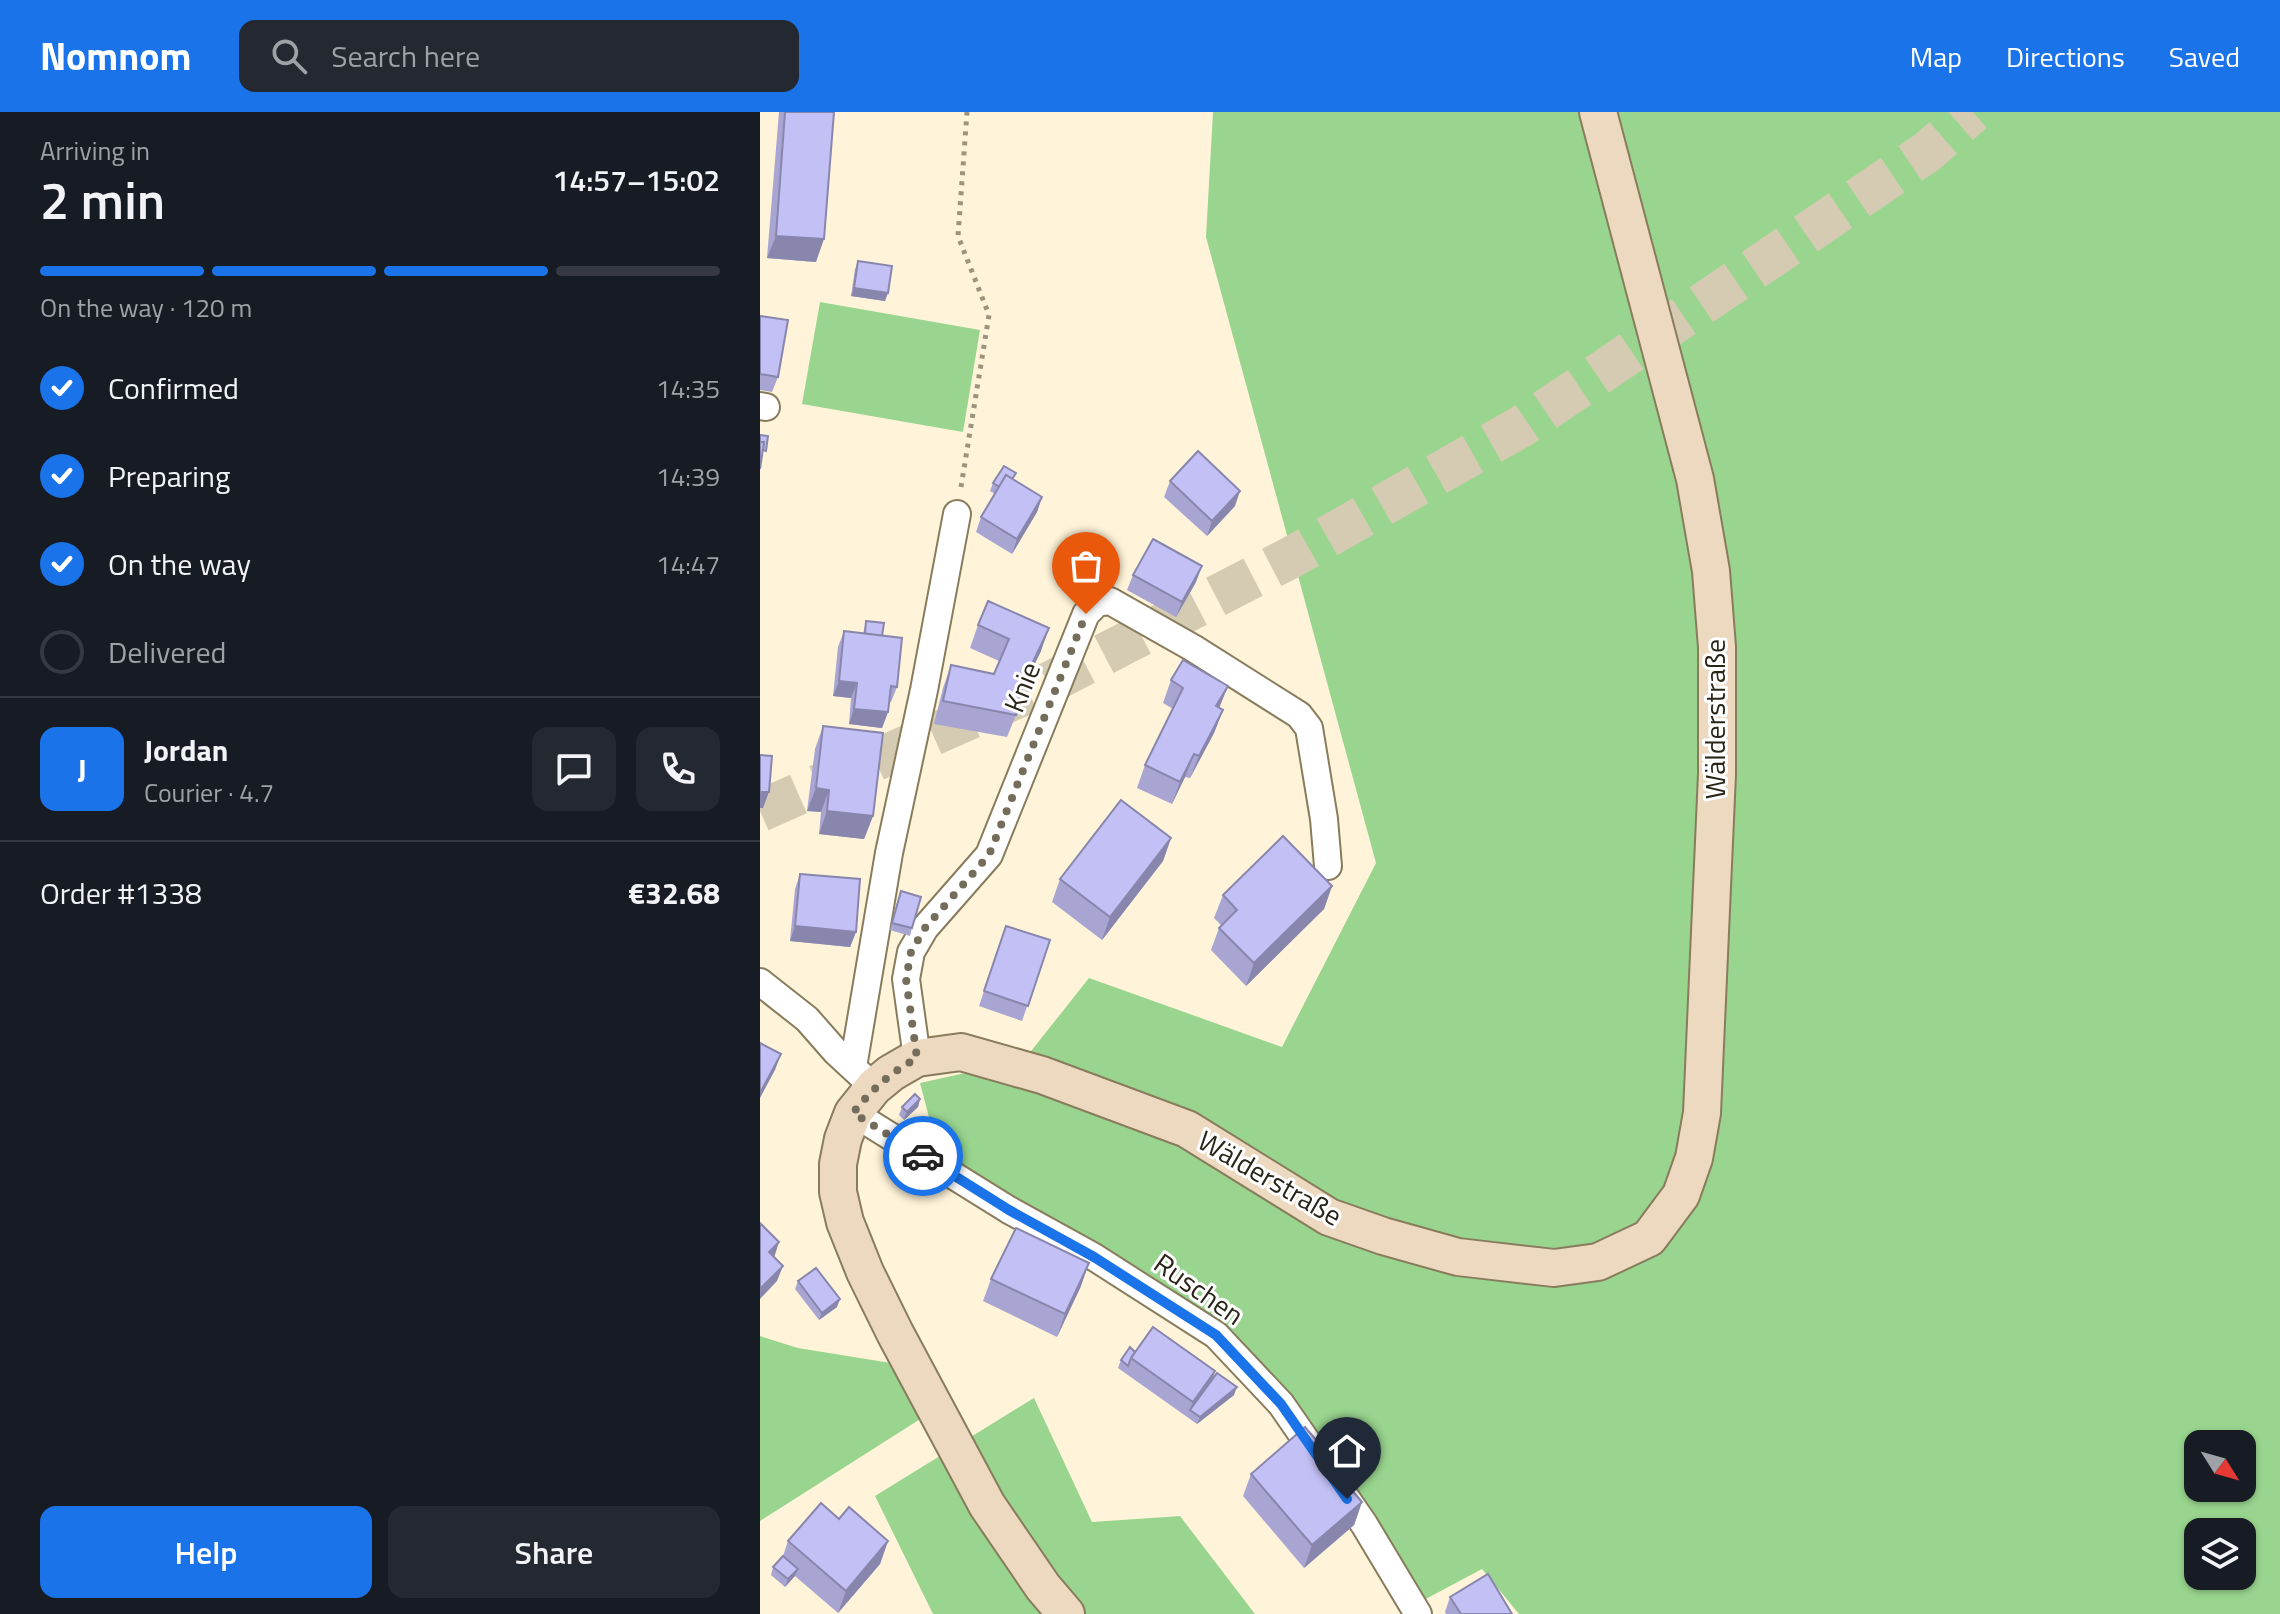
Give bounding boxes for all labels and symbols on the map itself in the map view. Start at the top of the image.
pin [1052,532,1120,614]
street label: Wälderstraße [1693,639,1736,799]
street label: Knie [992,655,1051,719]
courier [883,1116,963,1196]
street label: Wälderstraße [1190,1119,1350,1236]
street label: Ruschen [1145,1242,1253,1335]
pin [1313,1417,1381,1499]
north arrow [2184,1430,2256,1502]

